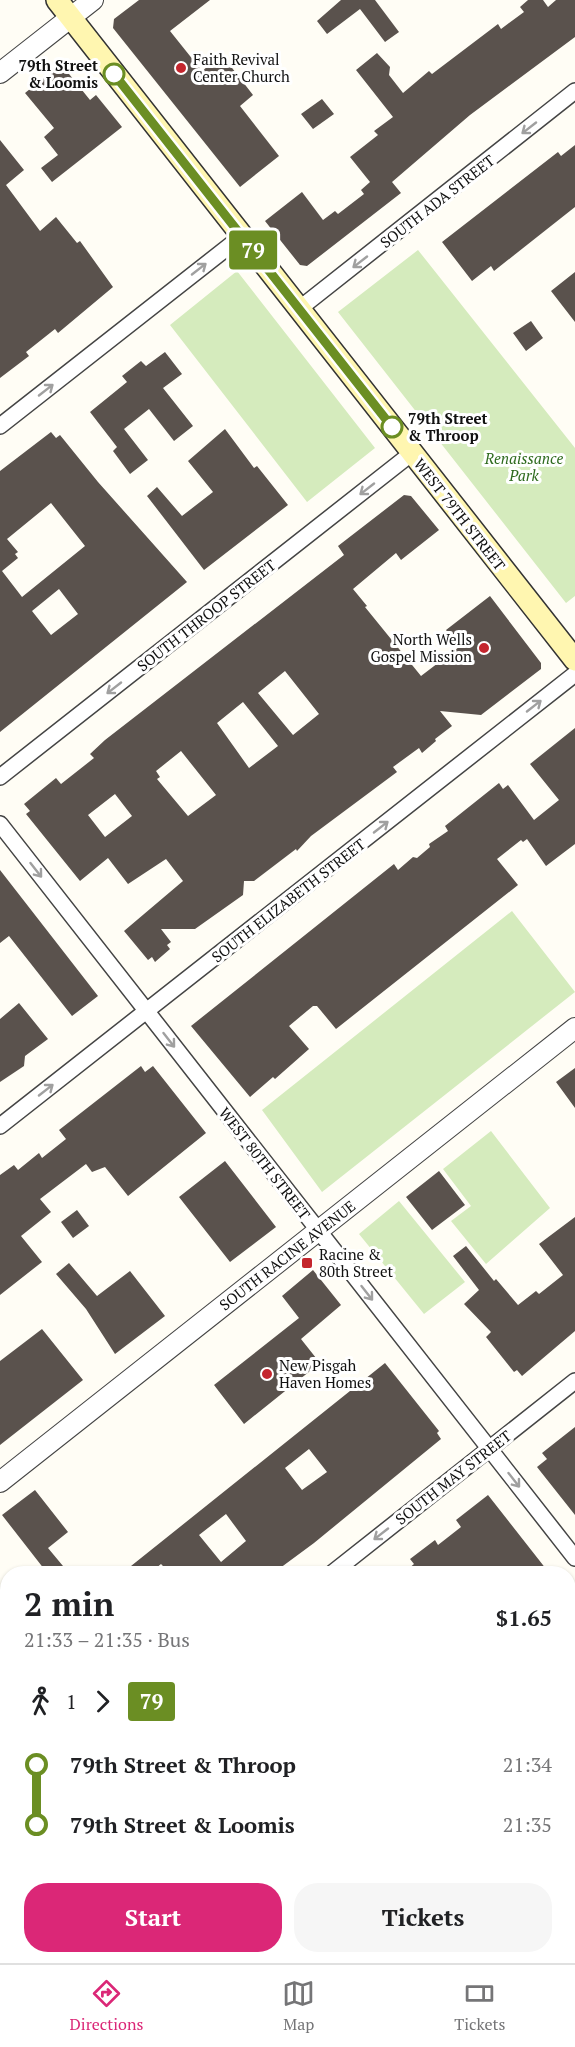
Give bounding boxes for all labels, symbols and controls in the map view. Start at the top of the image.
place label: Faith Revival Center Church [193,49,290,86]
place label: 79th Street & Loomis [18,55,98,92]
marker: Faith Revival Center Church [174,61,188,75]
marker: 79th Street & Loomis [103,63,125,85]
one-way arrow [521,121,537,134]
street label: SOUTH ADA STREET [376,150,498,252]
line badge: 79 [226,230,280,270]
text: 79 [241,236,265,264]
one-way arrow [352,255,368,268]
one-way arrow [191,263,207,276]
one-way arrow [38,383,54,396]
place label: 79th Street & Throop [408,408,488,445]
marker: 79th Street & Throop [381,416,403,438]
park label: Renaissance Park [484,448,563,485]
street label: WEST 79TH STREET [410,454,510,574]
one-way arrow [359,483,375,496]
street label: SOUTH THROOP STREET [133,555,279,675]
place label: North Wells Gospel Mission [370,629,472,666]
marker: North Wells Gospel Mission [477,641,491,655]
one-way arrow [106,681,122,694]
one-way arrow [526,700,542,713]
one-way arrow [373,820,389,833]
street label: SOUTH ELIZABETH STREET [207,834,369,966]
one-way arrow [30,862,43,878]
one-way arrow [163,1032,176,1048]
one-way arrow [38,1083,54,1096]
street label: WEST 80TH STREET [215,1103,315,1223]
street label: SOUTH RACINE AVENUE [215,1196,359,1314]
place label: Racine & 80th Street [319,1244,393,1281]
marker: Racine & 80th Street [300,1256,314,1270]
one-way arrow [361,1285,374,1301]
place label: New Pisgah Haven Homes [279,1355,371,1392]
marker: New Pisgah Haven Homes [260,1367,274,1381]
street label: SOUTH MAY STREET [391,1425,515,1529]
one-way arrow [507,1471,520,1487]
one-way arrow [373,1528,389,1541]
text: 2 min [24,1582,114,1625]
text: $1.65 [496,1603,552,1632]
text: 21:33 – 21:35 · Bus [24,1626,190,1653]
icon: walk [24,1685,57,1718]
icon: forward [86,1685,119,1718]
text: 79 [140,1687,163,1715]
text: 1 [66,1688,77,1715]
text: 79th Street & Throop [70,1750,296,1779]
text: 21:34 [503,1751,552,1778]
text: 79th Street & Loomis [70,1810,295,1839]
text: 21:35 [503,1811,552,1838]
button: Start [24,1883,282,1952]
button: Tickets [294,1883,552,1952]
tab: Directions [70,1977,143,2035]
tab: Map [282,1977,315,2035]
tab: Tickets [454,1977,505,2035]

